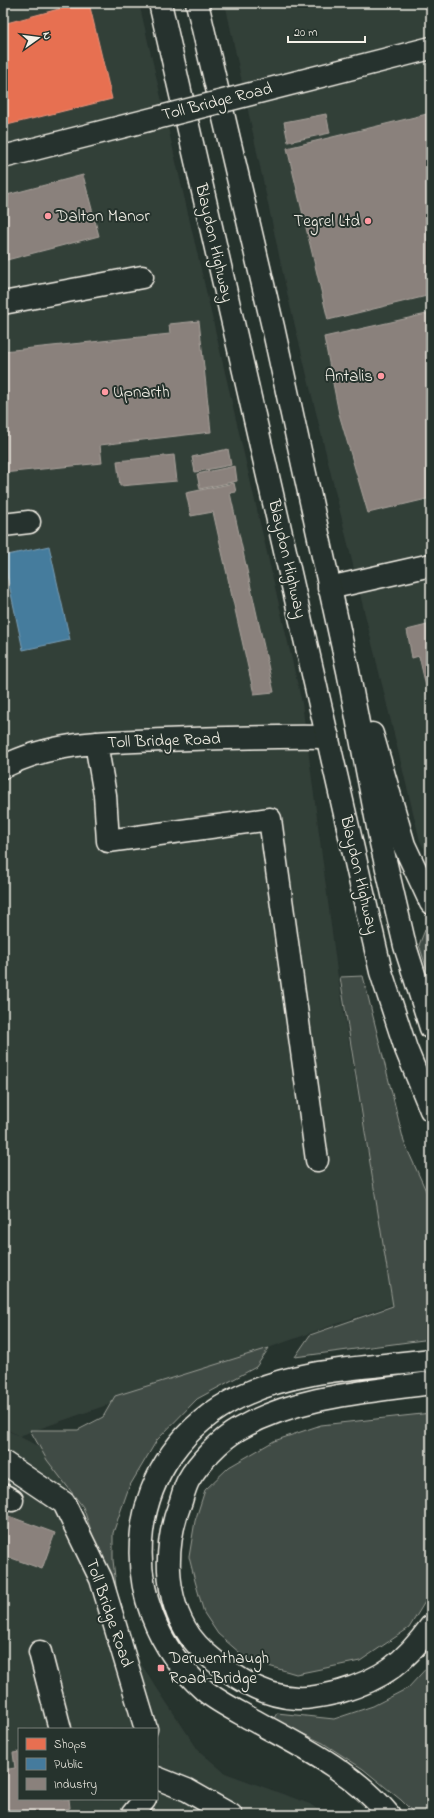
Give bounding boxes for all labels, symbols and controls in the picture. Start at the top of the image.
north arrow [18,18,58,58]
scale bar [288,18,365,44]
text: 20 m [294,24,317,42]
text: N [38,30,55,41]
street label: Toll Bridge Road [159,76,276,130]
street label: Blaydon Highway [186,180,240,305]
place label: Dalton Manor [55,204,150,229]
place label: Tegrel Ltd [293,209,360,236]
marker: Dalton Manor [43,211,53,221]
marker: Tegrel Ltd [363,216,373,226]
place label: Antalis [325,364,373,389]
marker: Antalis [376,371,386,381]
place label: Upnarth [113,380,170,405]
marker: Upnarth [100,387,110,397]
street label: Blaydon Highway [259,496,313,621]
street label: Toll Bridge Road [107,727,222,757]
street label: Blaydon Highway [331,812,385,937]
street label: Toll Bridge Road [77,1555,139,1672]
place label: Derwenthaugh Road-Bridge [168,1646,269,1693]
marker: Derwenthaugh Road-Bridge [156,1663,166,1673]
legend [18,1728,158,1800]
text: Shops [54,1736,86,1754]
text: Public [54,1756,83,1774]
text: Industry [54,1776,97,1795]

